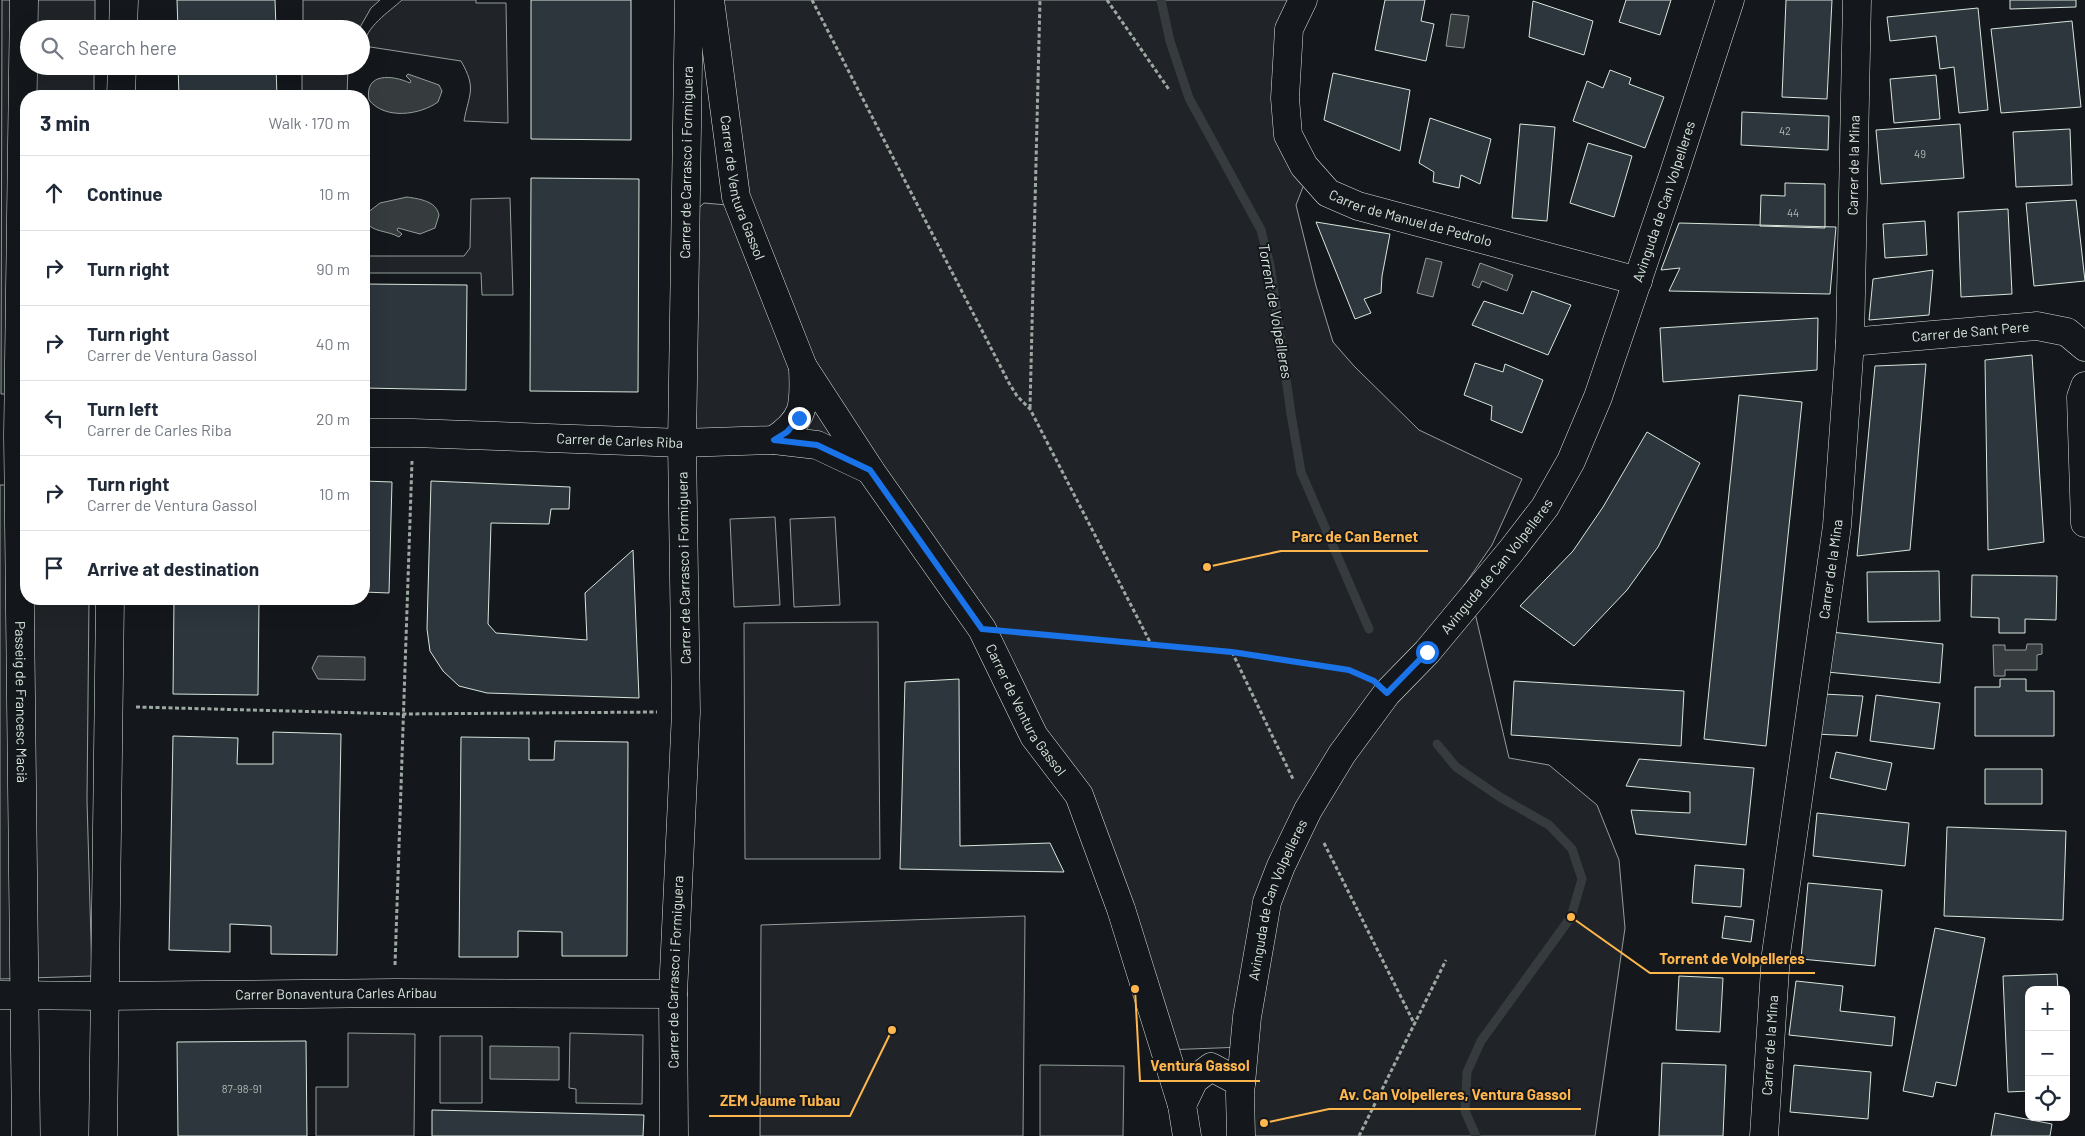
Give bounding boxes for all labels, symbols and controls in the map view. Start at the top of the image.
search box [20,20,370,75]
icon: search [38,34,66,62]
text: Search here [78,36,177,59]
street label: Carrer de Carrasco i Formiguera [676,66,696,259]
text: 3 min [40,110,90,135]
text: Walk · 170 m [268,113,350,132]
street label: Carrer de Ventura Gassol [717,114,769,262]
street label: Carrer de la Mina [1844,115,1863,216]
street label: Avinguda de Can Volpelleres [1629,118,1698,284]
house number: 42 [1779,124,1791,137]
house number: 49 [1914,147,1926,160]
icon: ahead [40,179,68,207]
text: Continue [87,182,163,205]
text: 10 m [319,184,350,203]
street label: Carrer de Manuel de Pedrolo [1326,185,1494,250]
house number: 44 [1787,206,1799,219]
water label: Torrent de Volpelleres [1255,242,1297,380]
icon: right [40,254,68,282]
text: Turn right [87,257,169,280]
text: 90 m [316,259,350,278]
street label: Carrer de Sant Pere [1911,318,2030,345]
text: Turn right [87,322,169,345]
icon: right [40,329,68,357]
text: 40 m [316,334,350,353]
text: Carrer de Ventura Gassol [87,345,257,364]
text: Turn left [87,397,158,420]
icon: left [40,404,68,432]
route end [788,407,811,430]
text: 20 m [316,409,350,428]
text: Carrer de Carles Riba [87,420,232,439]
street label: Carrer de Carles Riba [556,429,684,451]
text: Turn right [87,472,169,495]
street label: Carrer de Carrasco i Formiguera [673,472,694,664]
icon: right [40,479,68,507]
text: 10 m [319,484,350,503]
text: Carrer de Ventura Gassol [87,495,257,514]
street label: Avinguda de Can Volpelleres [1437,495,1556,637]
street label: Carrer de la Mina [1815,519,1845,620]
callout: Parc de Can Bernet [1281,521,1428,551]
text: Parc de Can Bernet [1292,527,1418,545]
icon: arrive [40,554,68,582]
text: Arrive at destination [87,557,259,580]
street label: Passeig de Francesc Macià [12,621,31,783]
street label: Carrer de Ventura Gassol [983,641,1070,779]
route start [1416,641,1439,664]
street label: Avinguda de Can Volpelleres [1245,816,1310,982]
street label: Carrer de Carrasco i Formiguera [664,875,686,1068]
callout: Torrent de Volpelleres [1650,943,1815,973]
text: Torrent de Volpelleres [1659,949,1805,967]
street label: Carrer Bonaventura Carles Aribau [235,984,437,1003]
map controls [2025,986,2070,1121]
button: + [2025,986,2070,1031]
street label: Carrer de la Mina [1758,994,1781,1096]
button: − [2025,1031,2070,1076]
callout: Ventura Gassol [1140,1051,1260,1081]
text: Ventura Gassol [1150,1056,1250,1074]
button: locate [2025,1076,2070,1121]
callout: Av. Can Volpelleres, Ventura Gassol [1329,1079,1581,1109]
house number: 87-98-91 [222,1082,262,1095]
text: Av. Can Volpelleres, Ventura Gassol [1339,1085,1571,1103]
callout: ZEM Jaume Tubau [709,1086,850,1116]
text: ZEM Jaume Tubau [720,1091,840,1109]

